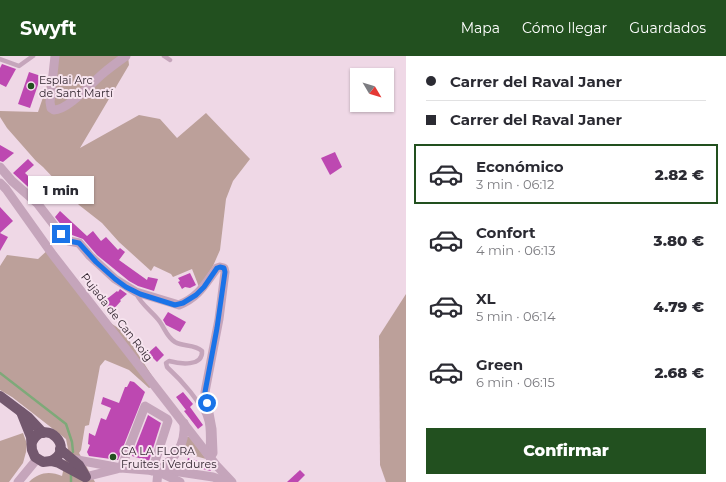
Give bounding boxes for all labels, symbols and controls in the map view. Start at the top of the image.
text: Swyft [20,17,76,40]
text: Mapa [461,19,500,37]
text: Cómo llegar [522,19,607,37]
text: Guardados [629,19,706,37]
north arrow [350,68,394,112]
map controls [350,68,394,112]
text: Carrer del Raval Janer [450,72,622,91]
place label: Esplai Arc de Sant Martí [39,73,114,100]
marker: Esplai Arc de Sant Martí [26,81,36,91]
text: Carrer del Raval Janer [450,110,622,129]
icon: car [428,156,464,192]
text: Económico [476,157,564,176]
text: 2.82 € [655,165,704,184]
callout: 1 min [28,176,94,204]
text: 3 min · 06:12 [476,176,554,192]
text: 1 min [43,182,79,198]
icon: car [428,222,464,258]
text: Confort [476,223,536,242]
route end [52,225,70,243]
text: 3.80 € [654,231,704,250]
text: 4 min · 06:13 [476,242,555,258]
street label: Pujada de Can Roig [78,270,156,364]
icon: car [428,288,464,324]
text: XL [476,289,495,308]
text: 4.79 € [653,297,704,316]
text: 5 min · 06:14 [476,308,556,324]
icon: car [428,354,464,390]
text: Green [476,355,523,374]
text: 2.68 € [654,363,704,382]
text: 6 min · 06:15 [476,374,555,390]
route start [198,394,216,412]
button: Confirmar [426,428,706,474]
place label: CA LA FLORA Fruites i Verdures [121,444,217,471]
marker: CA LA FLORA Fruites i Verdures [108,452,118,462]

